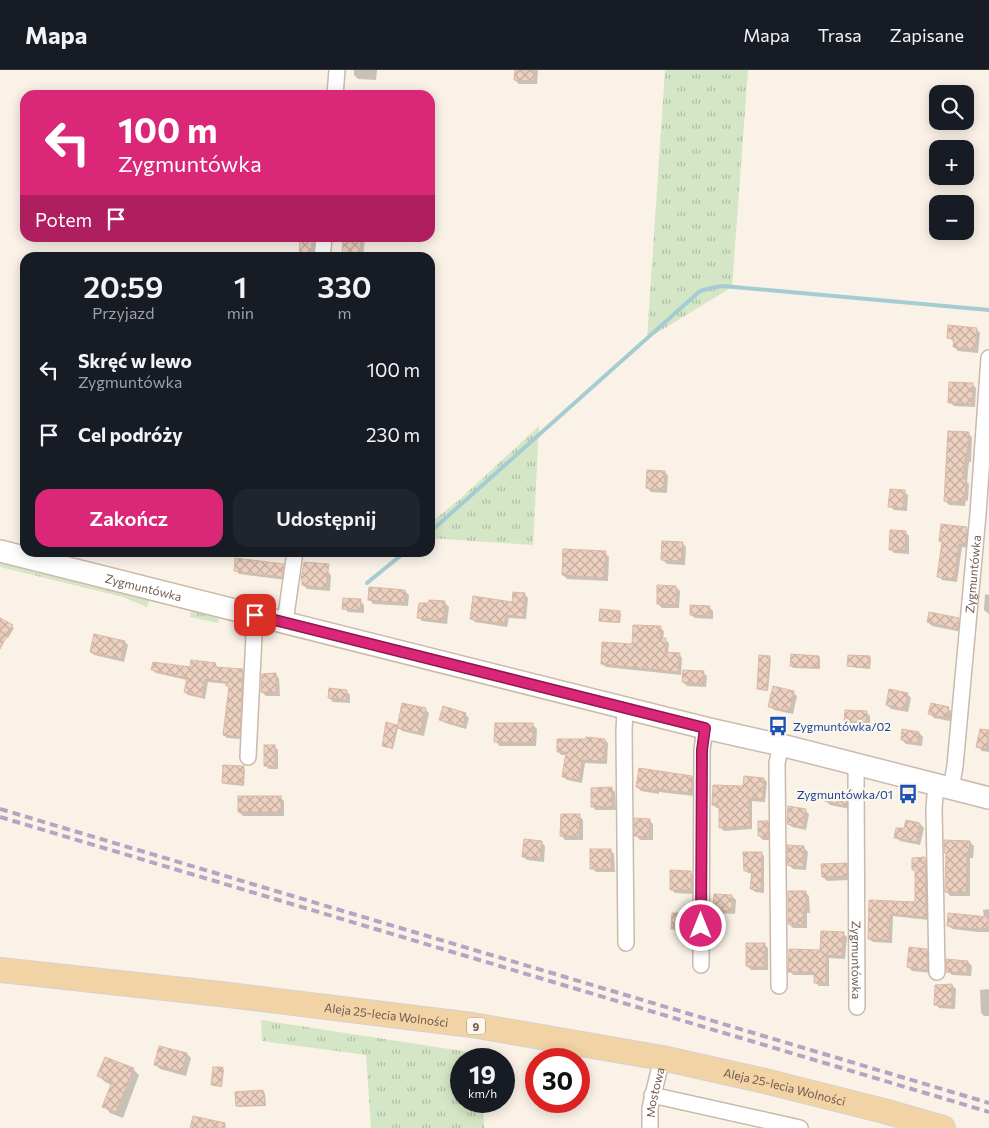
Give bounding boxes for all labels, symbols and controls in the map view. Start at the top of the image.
text: Mapa [25,20,87,49]
text: Mapa [743,24,790,46]
text: Trasa [818,24,862,46]
text: Zapisane [890,24,964,46]
map controls [929,85,974,240]
button: search [929,85,974,130]
text: 100 m [118,107,218,150]
icon: left [35,110,100,175]
button: + [929,140,974,185]
text: Zygmuntówka [118,150,262,177]
button: − [929,195,974,240]
icon: arrive [102,205,130,233]
text: Potem [35,208,92,231]
text: 20:59 [83,267,163,304]
text: 1 [234,267,247,304]
text: 330 [317,267,372,304]
text: Przyjazd [92,303,155,322]
text: min [227,303,254,322]
text: m [337,303,351,322]
text: Skręć w lewo [78,349,192,372]
icon: left [35,356,63,384]
text: 100 m [367,358,420,381]
text: Zygmuntówka [78,372,182,391]
icon: arrive [35,421,63,449]
text: Cel podróży [78,423,183,446]
text: 230 m [366,423,420,446]
button: Zakończ [35,489,223,547]
button: Udostępnij [233,489,420,547]
street label: Zygmuntówka [962,534,983,614]
street label: Zygmuntówka [104,571,183,603]
pin [234,594,276,636]
icon: arrive [241,601,269,629]
bus stop icon: Zygmuntówka/02 [767,715,789,737]
place label: Zygmuntówka/02 [793,719,891,733]
bus stop icon: Zygmuntówka/01 [897,783,919,805]
place label: Zygmuntówka/01 [797,787,893,801]
position arrow [674,899,726,951]
street label: Zygmuntówka [850,921,864,999]
street label: Aleja 25-lecia Wolności [324,1000,449,1029]
road number: 9 [467,1018,485,1034]
speed limit sign: 30 [525,1048,590,1113]
text: 19 [469,1059,496,1089]
street label: Aleja 25-lecia Wolności [722,1065,847,1108]
street label: Mostowa [643,1066,667,1118]
text: km/h [468,1086,497,1100]

